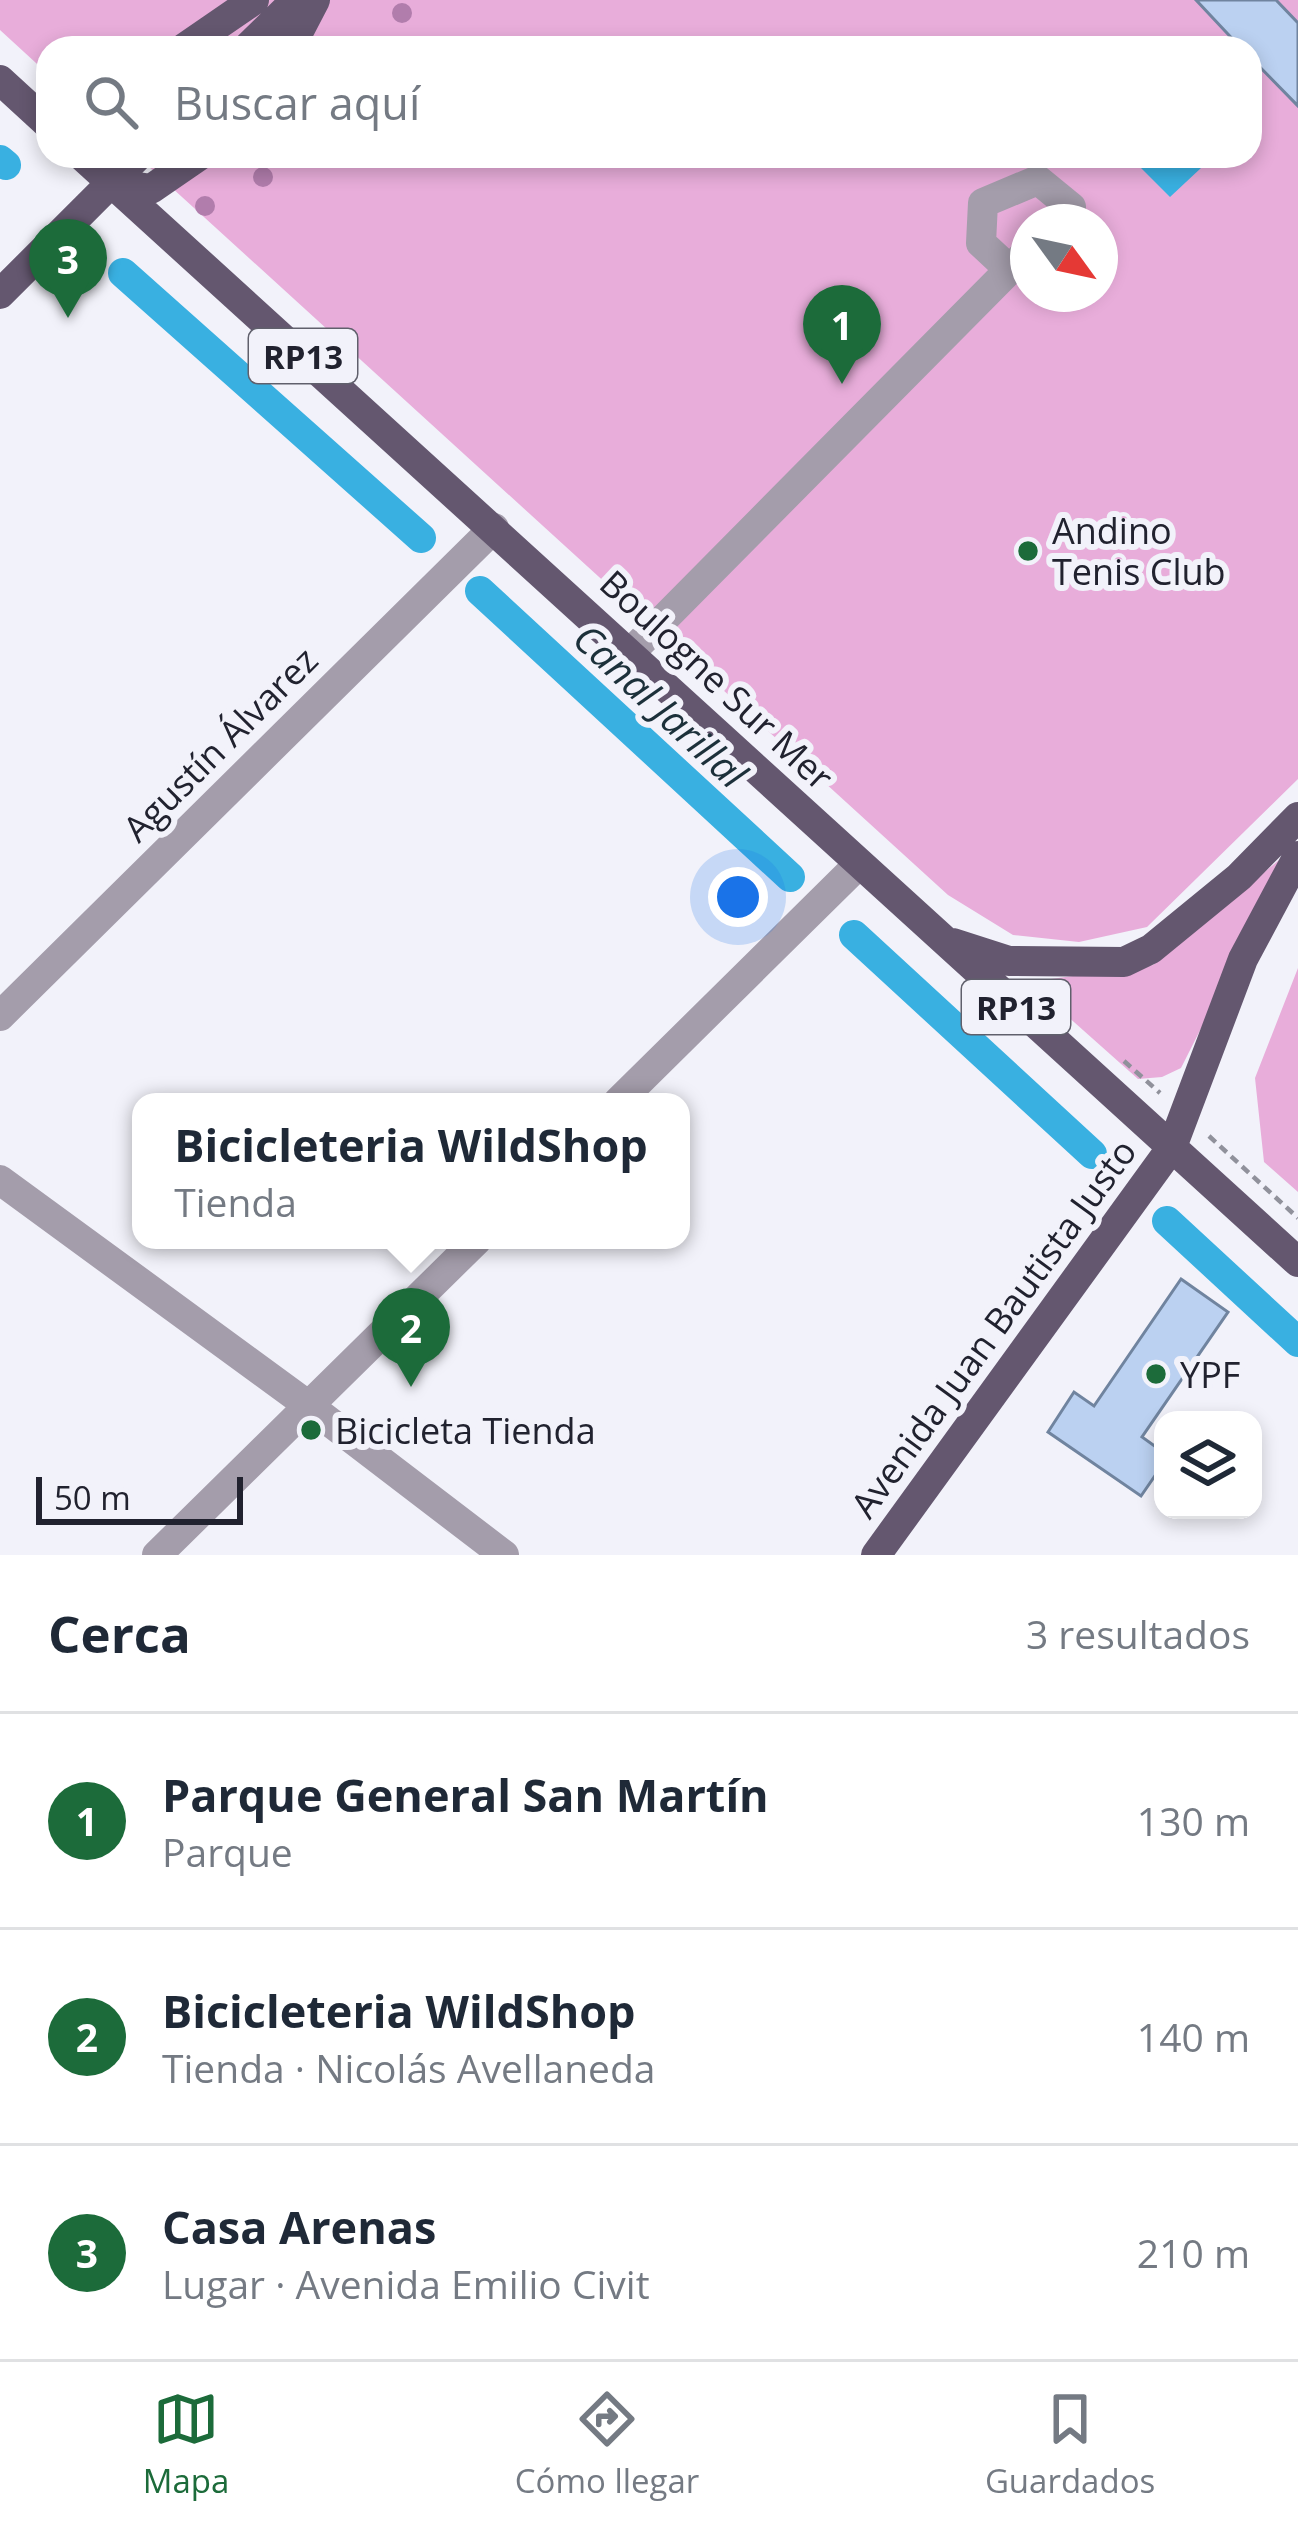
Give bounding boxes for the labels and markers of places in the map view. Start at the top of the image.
pin: 3 [29,219,107,318]
pin: 1 [803,285,881,384]
place label: Andino Tenis Club [1052,506,1226,596]
marker: Andino Tenis Club [1015,538,1041,564]
pin: 2 [372,1288,450,1387]
place label: YPF [1180,1350,1240,1399]
marker: YPF [1143,1361,1169,1387]
place label: Bicicleta Tienda [335,1406,596,1455]
marker: Bicicleta Tienda [298,1417,324,1443]

